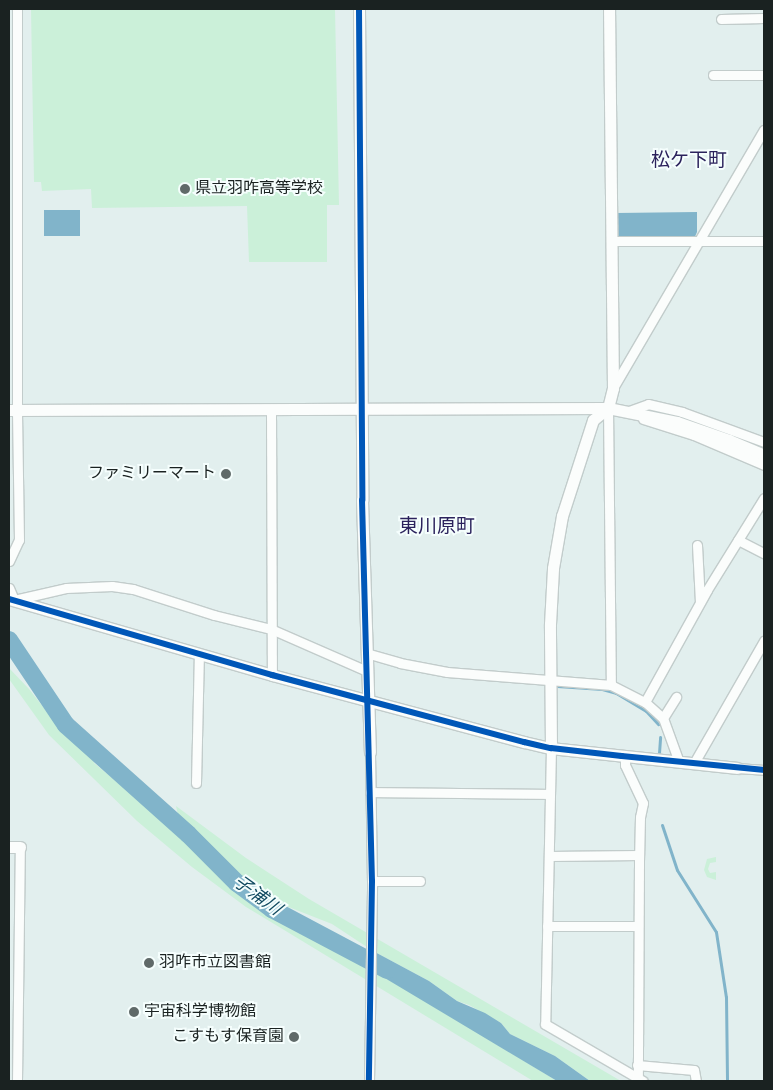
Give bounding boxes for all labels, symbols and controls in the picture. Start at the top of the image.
district label: 松ケ下町 [651,150,727,172]
place label: 県立羽咋高等学校 [195,179,323,199]
marker: 県立羽咋高等学校 [179,183,191,195]
place label: ファミリーマート [88,464,216,484]
marker: ファミリーマート [220,468,232,480]
district label: 東川原町 [399,516,475,538]
water label: 子浦川 [229,871,285,921]
place label: 羽咋市立図書館 [159,953,271,973]
marker: 羽咋市立図書館 [143,957,155,969]
place label: 宇宙科学博物館 [144,1002,256,1022]
marker: 宇宙科学博物館 [128,1006,140,1018]
place label: こすもす保育園 [172,1027,284,1047]
marker: こすもす保育園 [288,1031,300,1043]

